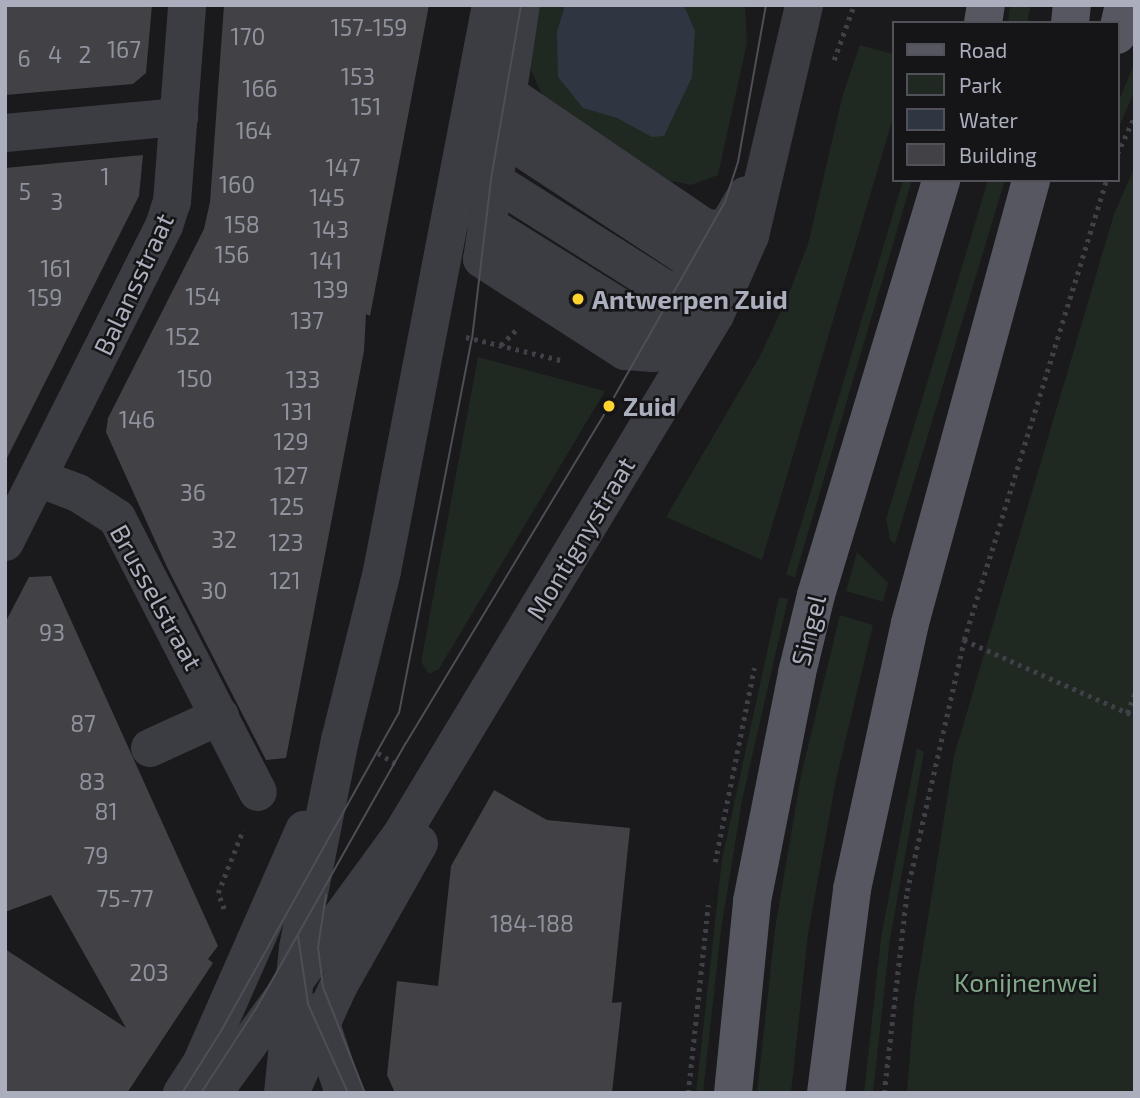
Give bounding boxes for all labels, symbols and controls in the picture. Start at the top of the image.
house number: 157-159 [330,13,408,41]
legend [892,21,1119,182]
house number: 170 [231,22,265,50]
house number: 167 [107,35,141,63]
text: Road [959,37,1007,62]
house number: 4 [48,40,62,68]
house number: 2 [79,40,91,68]
house number: 6 [17,44,31,72]
house number: 153 [341,62,375,90]
text: Park [959,72,1002,97]
house number: 166 [242,74,278,102]
house number: 151 [351,92,381,120]
text: Water [959,107,1018,132]
house number: 164 [236,116,272,144]
text: Building [959,142,1037,167]
house number: 147 [325,153,361,181]
house number: 1 [100,162,110,190]
house number: 160 [219,170,255,198]
house number: 5 [19,177,31,205]
house number: 145 [309,183,345,211]
house number: 3 [51,187,63,215]
street label: Balansstraat [87,208,179,360]
house number: 158 [224,210,260,238]
house number: 143 [313,215,349,243]
house number: 156 [215,240,249,268]
house number: 141 [310,246,342,274]
house number: 161 [40,254,72,282]
house number: 139 [313,275,349,303]
house number: 154 [185,282,221,310]
house number: 159 [28,283,62,311]
place label: Antwerpen Zuid [592,283,788,315]
marker: Antwerpen Zuid [570,291,586,307]
house number: 137 [290,306,324,334]
house number: 152 [166,322,200,350]
house number: 150 [177,364,213,392]
house number: 133 [286,365,320,393]
place label: Zuid [623,390,676,422]
house number: 131 [281,397,313,425]
marker: Zuid [601,398,617,414]
house number: 146 [119,405,155,433]
house number: 129 [273,427,309,455]
street label: Montignystraat [519,451,641,625]
house number: 127 [274,461,308,489]
house number: 36 [180,478,206,506]
house number: 125 [270,492,304,520]
street label: Brusselstraat [104,519,210,675]
house number: 32 [211,525,237,553]
house number: 123 [269,528,303,556]
house number: 121 [269,566,301,594]
house number: 30 [201,576,227,604]
street label: Singel [784,591,832,669]
house number: 93 [39,618,65,646]
house number: 87 [70,709,96,737]
house number: 83 [79,767,105,795]
house number: 81 [94,797,118,825]
house number: 79 [84,841,108,869]
house number: 75-77 [97,884,153,912]
house number: 184-188 [490,909,574,937]
house number: 203 [129,958,169,986]
park label: Konijnenwei [954,966,1098,998]

